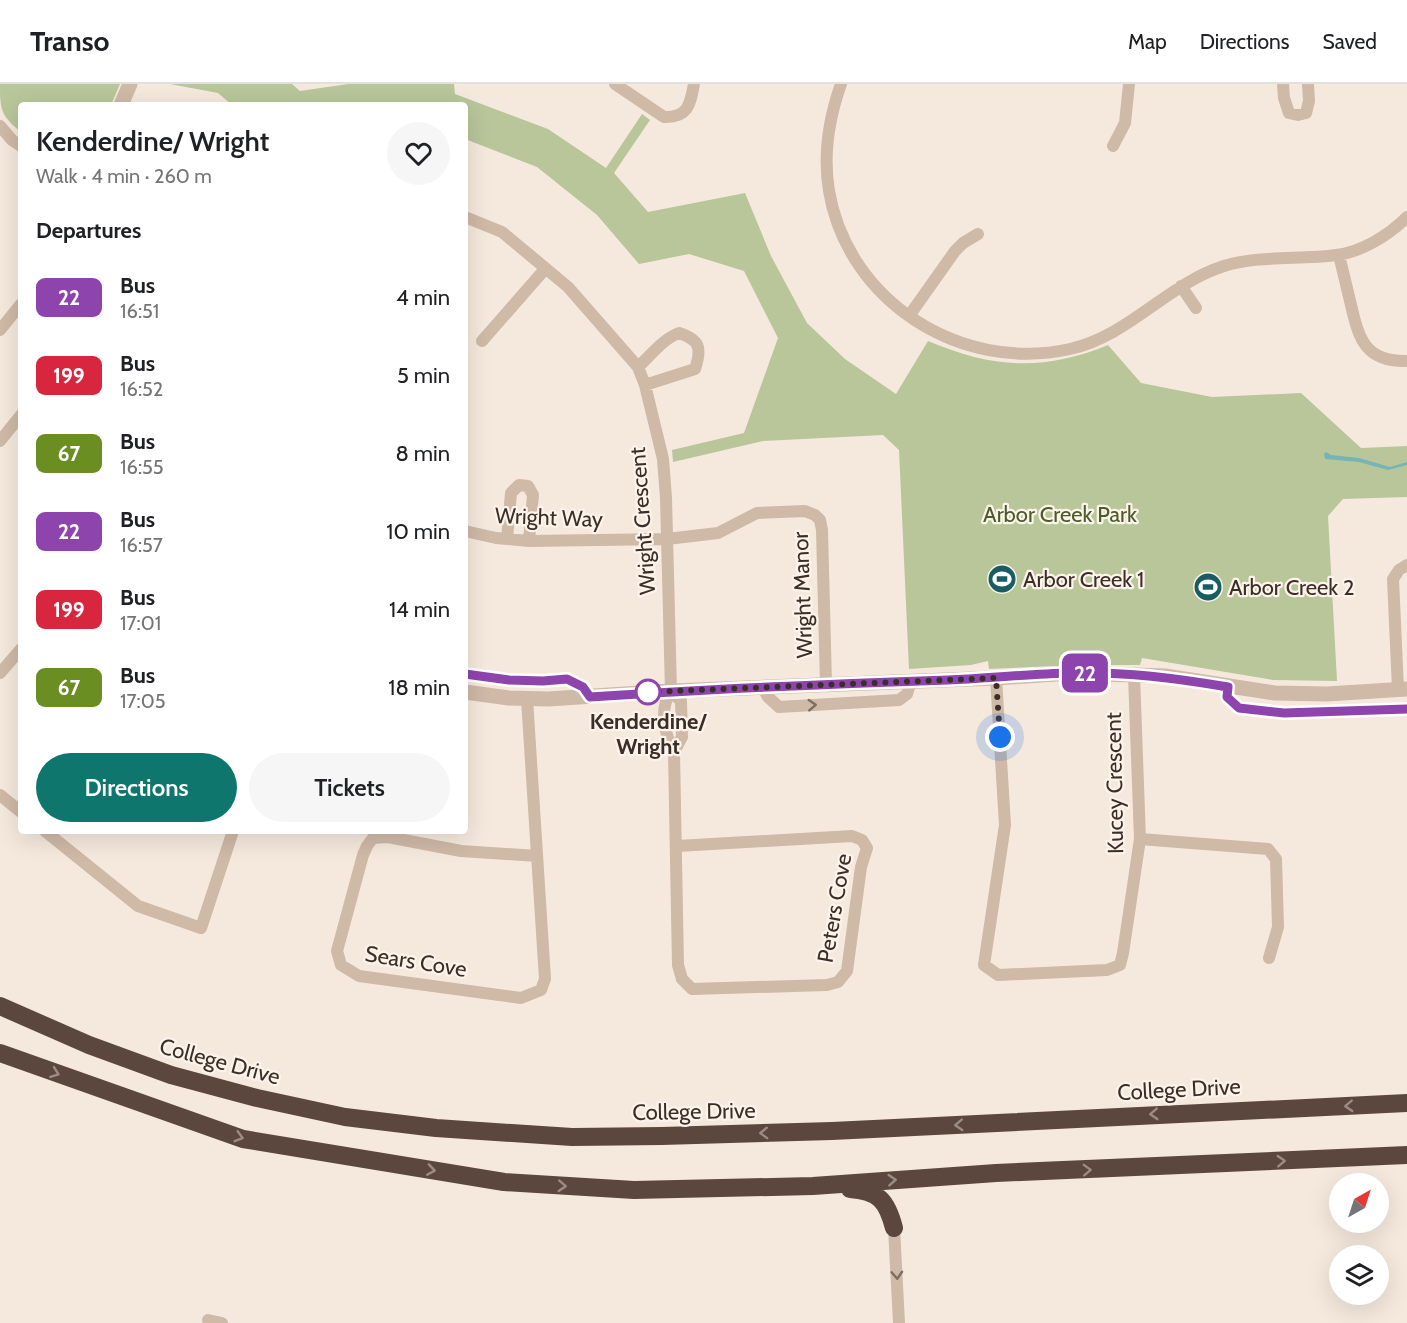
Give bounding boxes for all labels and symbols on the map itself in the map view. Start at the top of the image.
street label: Wright Crescent [624,446,661,596]
park label: Arbor Creek Park [983,501,1137,528]
street label: Wright Way [495,502,603,533]
street label: Wright Manor [787,531,818,659]
sports icon: Arbor Creek 1 [986,563,1018,595]
place label: Arbor Creek 1 [1023,566,1144,593]
sports icon: Arbor Creek 2 [1192,571,1224,603]
place label: Arbor Creek 2 [1229,574,1355,601]
line badge: 22 [1058,654,1112,692]
marker: Kenderdine/ Wright [635,679,661,705]
one-way arrow [808,698,817,711]
place label: Kenderdine/ Wright [590,708,707,760]
street label: Kucey Crescent [1100,711,1129,854]
your location [985,722,1015,752]
street label: Peters Cove [812,851,857,965]
street label: Sears Cove [363,940,469,983]
street label: College Drive [157,1032,283,1090]
one-way arrow [49,1065,60,1078]
street label: College Drive [1117,1073,1241,1106]
street label: College Drive [632,1097,756,1126]
one-way arrow [1344,1099,1353,1112]
one-way arrow [1149,1108,1158,1121]
one-way arrow [955,1118,964,1131]
one-way arrow [760,1127,769,1140]
one-way arrow [233,1130,244,1142]
one-way arrow [1277,1155,1286,1168]
one-way arrow [426,1163,436,1176]
one-way arrow [1082,1163,1091,1176]
north arrow [1329,1173,1389,1233]
one-way arrow [887,1174,896,1187]
one-way arrow [557,1179,566,1192]
one-way arrow [890,1271,903,1280]

